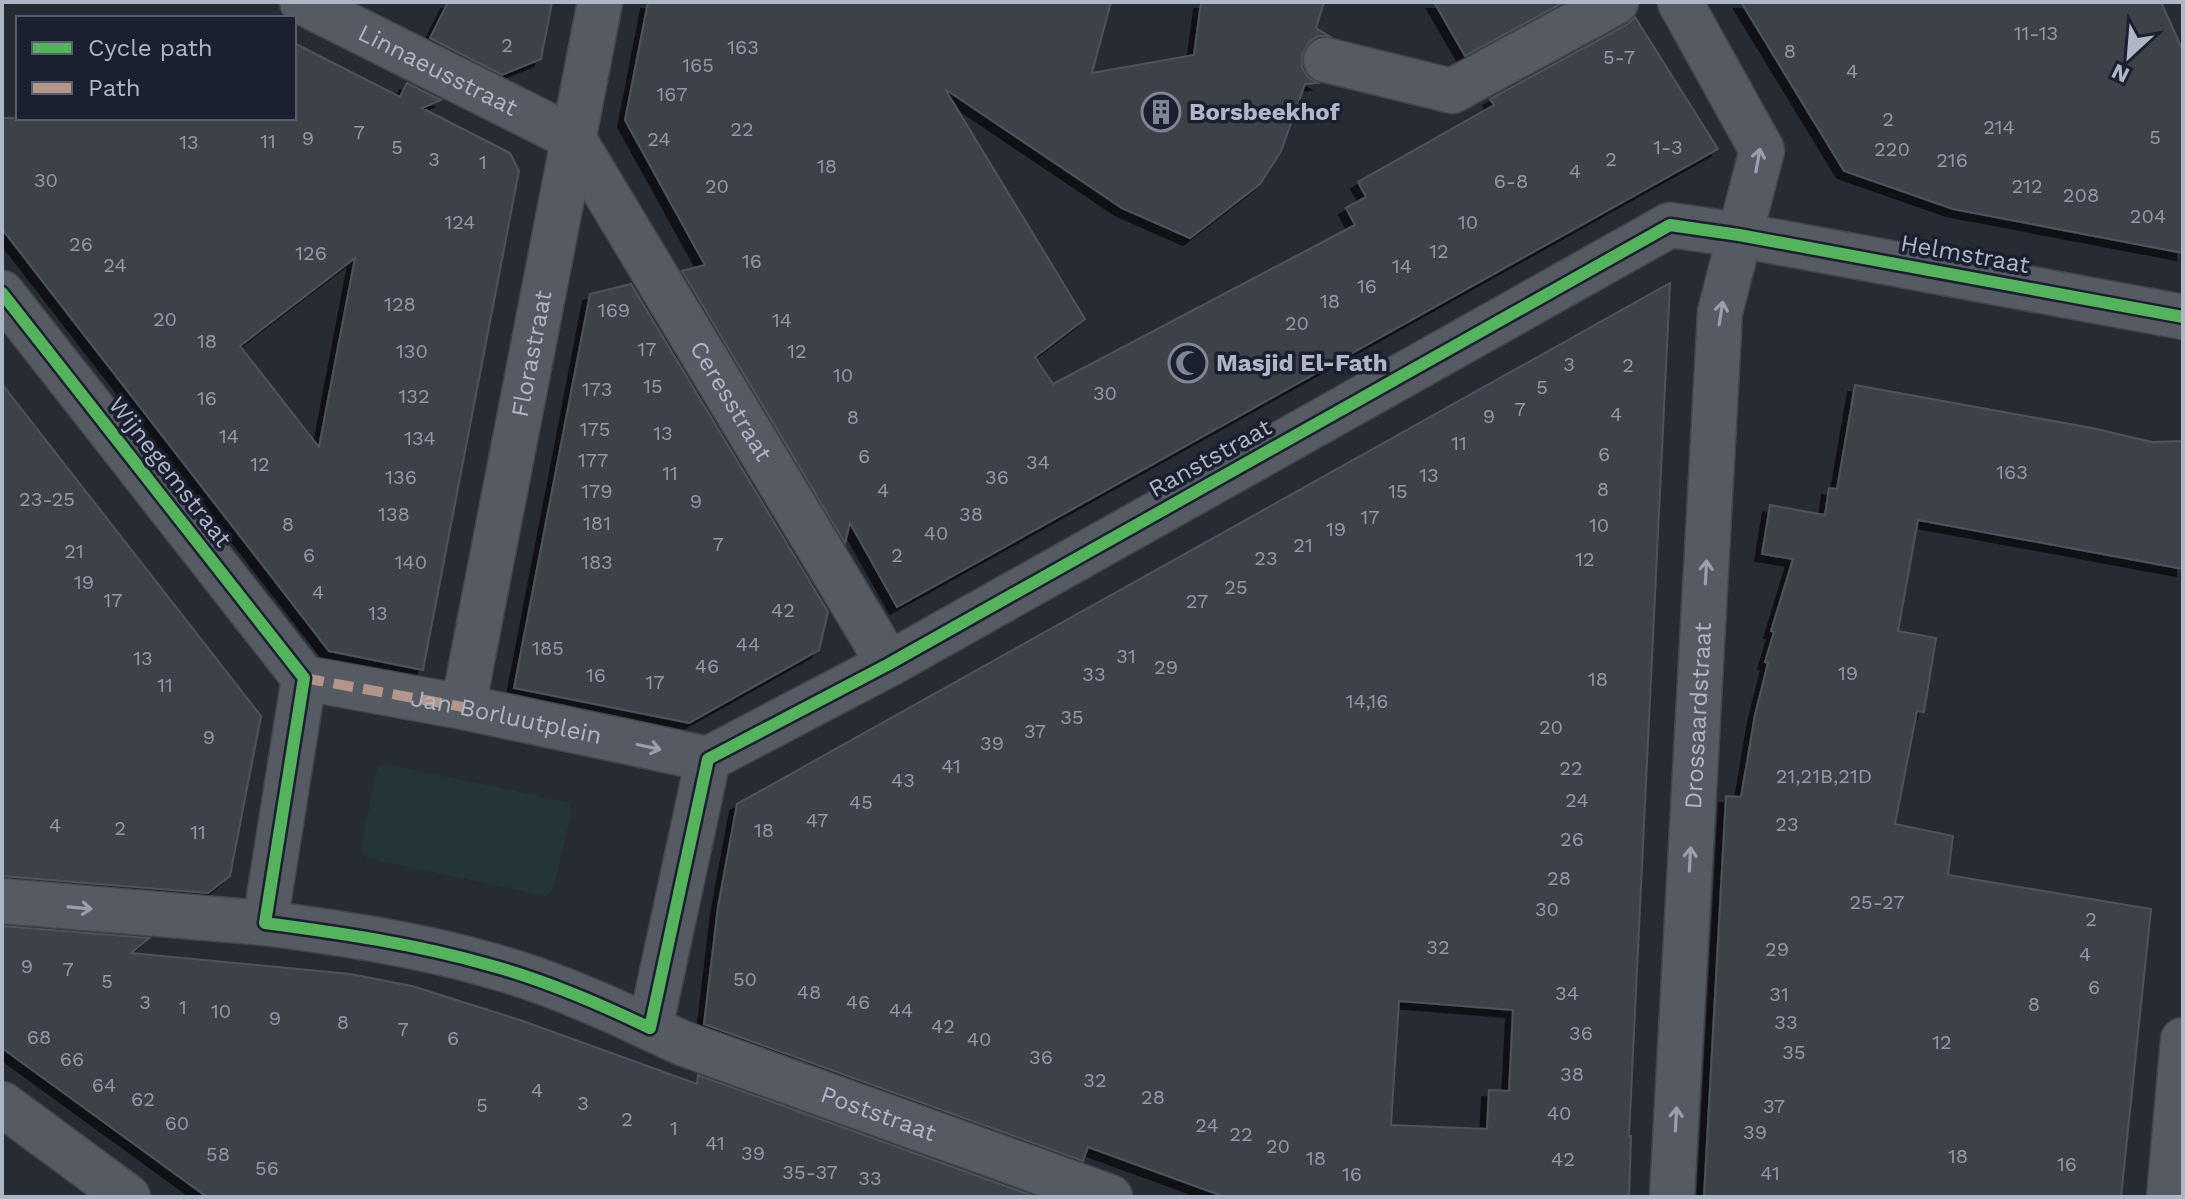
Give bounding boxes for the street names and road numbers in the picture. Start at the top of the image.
street label: Linnaeusstraat [354,19,522,122]
street label: Helmstraat [1898,229,2032,279]
street label: Florastraat [506,288,558,419]
street label: Ceresstraat [684,336,778,466]
street label: Wijnegemstraat [103,391,237,553]
street label: Ranststraat [1144,413,1276,503]
street label: Drossaardstraat [1679,622,1717,810]
street label: Jan Borluutplein [409,684,604,750]
street label: Poststraat [817,1080,940,1147]

